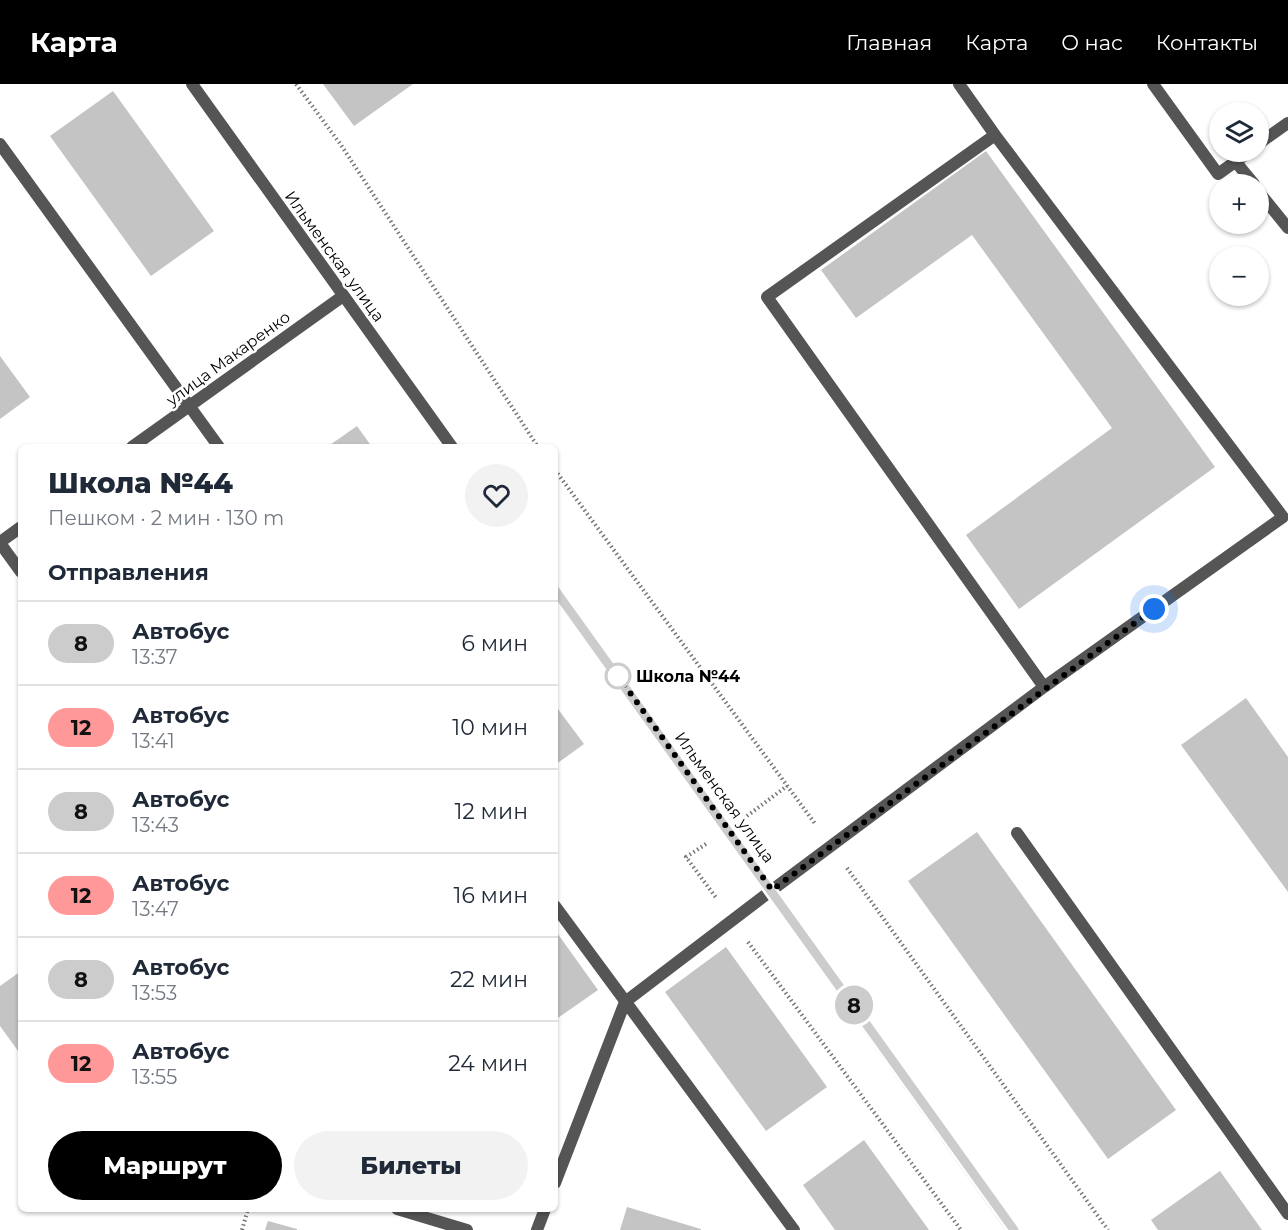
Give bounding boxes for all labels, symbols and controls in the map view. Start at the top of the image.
text: Карта [30,25,118,59]
text: Главная [846,30,932,55]
text: Карта [965,30,1028,55]
text: О нас [1061,30,1123,55]
text: Контакты [1156,30,1258,55]
map controls [1209,102,1269,306]
button: layers [1209,102,1269,162]
button: + [1209,174,1269,234]
street label: Ильменская улица [281,187,388,325]
button: − [1209,246,1269,306]
street label: улица Макаренко [162,307,294,410]
button: heart [465,464,528,527]
text: Школа №44 [48,466,233,500]
text: Пешком · 2 мин · 130 m [48,506,284,530]
text: Отправления [48,559,209,586]
your location [1139,594,1169,624]
text: Автобус [132,618,230,645]
text: 6 мин [461,630,528,657]
text: 8 [74,631,88,656]
text: 13:37 [132,645,178,669]
marker: Школа №44 [605,663,631,689]
place label: Школа №44 [636,667,740,686]
text: Автобус [132,702,230,729]
text: 10 мин [452,714,528,741]
text: 12 [71,715,91,740]
street label: Ильменская улица [671,728,778,866]
text: 13:41 [132,729,175,753]
text: Автобус [132,786,230,813]
text: 12 мин [454,798,528,825]
text: 8 [74,799,88,824]
text: 13:43 [132,813,179,837]
text: Автобус [132,870,230,897]
text: 16 мин [454,882,528,909]
text: 12 [71,883,91,908]
text: 13:47 [132,897,179,921]
text: Автобус [132,954,230,981]
text: 22 мин [450,966,528,993]
text: 8 [74,967,88,992]
text: 13:53 [132,981,177,1005]
line badge: 8 [834,986,874,1024]
text: 8 [847,993,861,1018]
text: Автобус [132,1038,230,1065]
text: 24 мин [448,1050,528,1077]
text: 12 [71,1051,91,1076]
text: 13:55 [132,1065,177,1089]
button: Маршрут [48,1131,282,1200]
button: Билеты [294,1131,528,1200]

